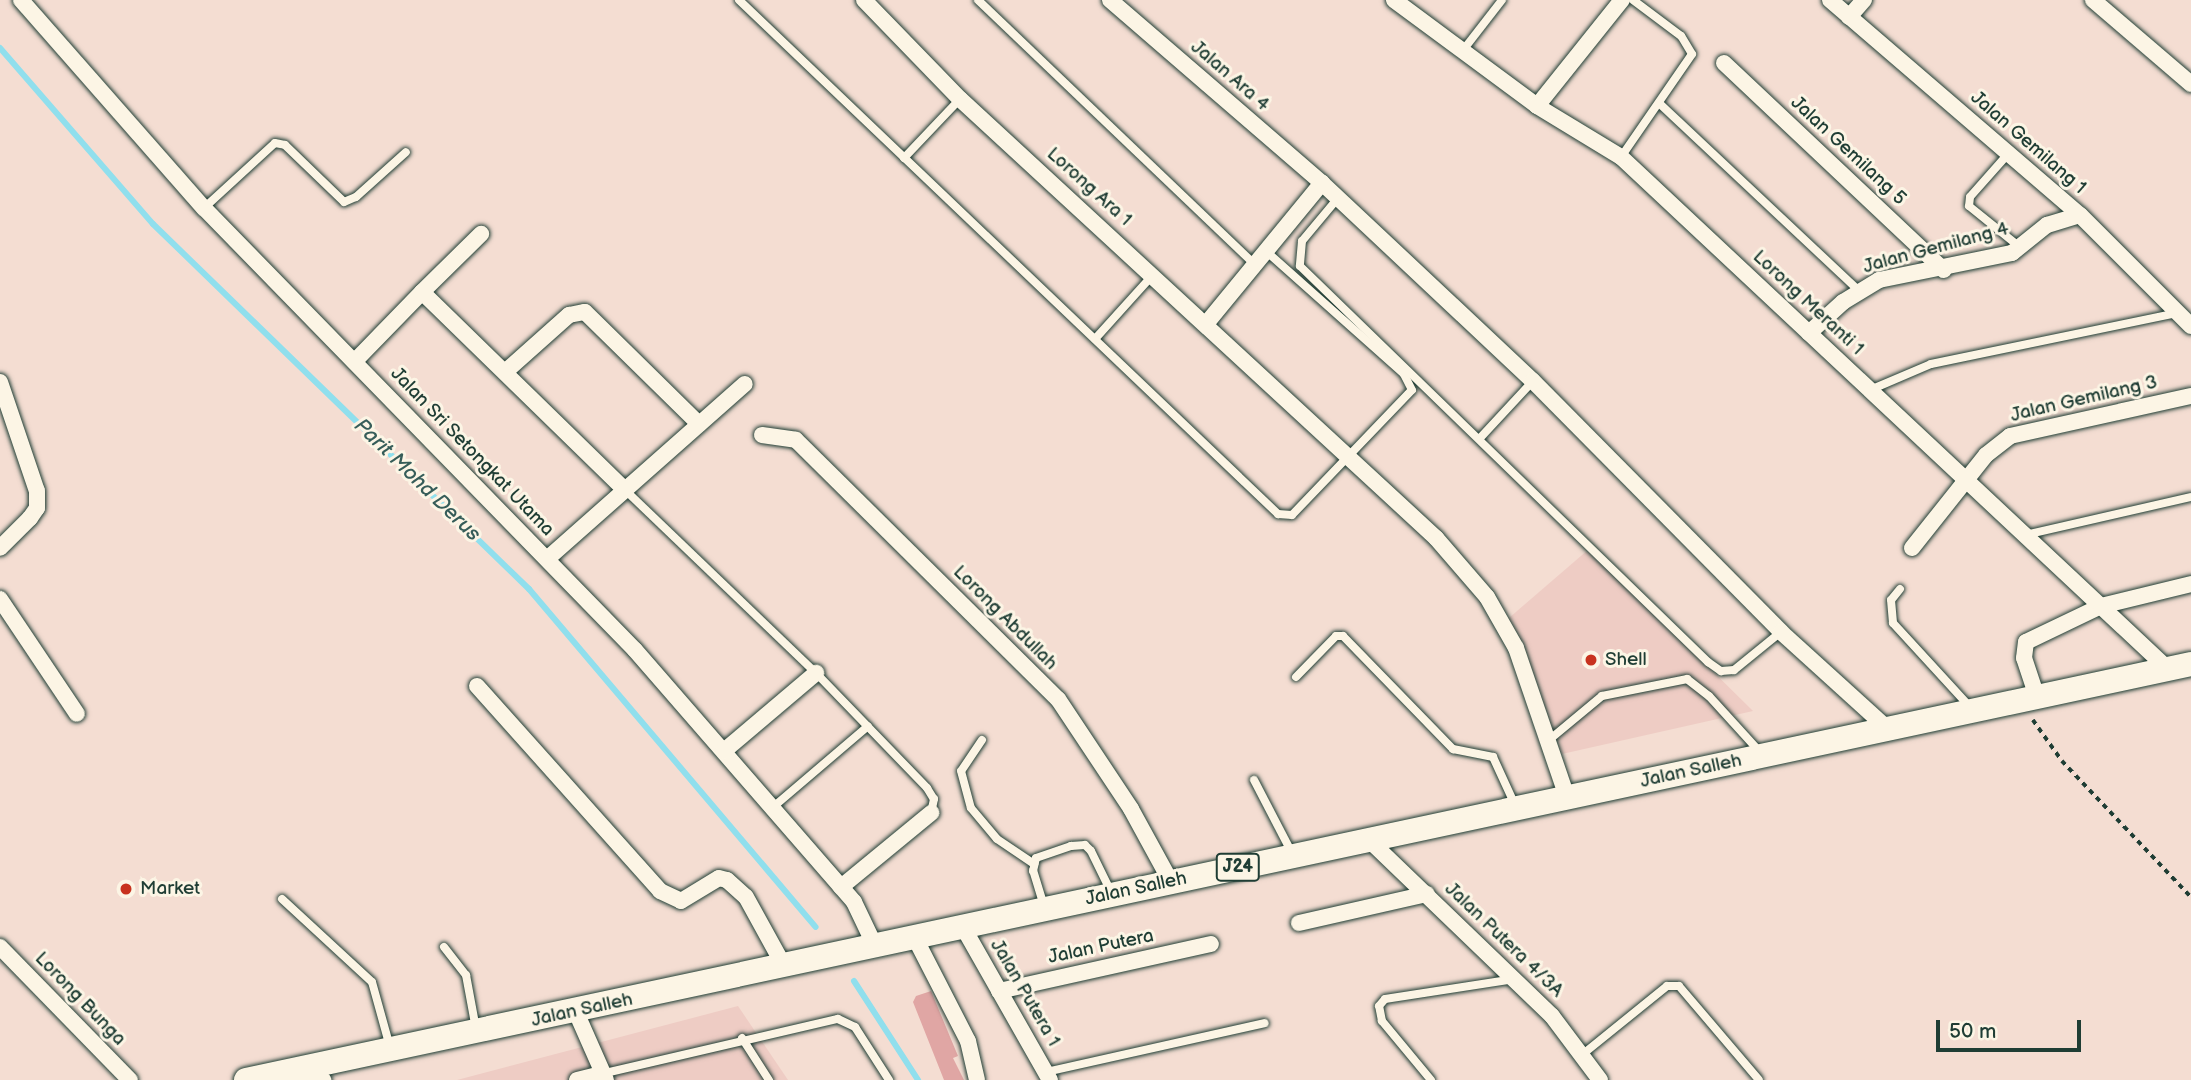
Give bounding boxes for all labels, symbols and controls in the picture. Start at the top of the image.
street label: Jalan Ara 4 [1186,36,1274,116]
street label: Jalan Gemilang 1 [1966,87,2090,199]
street label: Jalan Gemilang 5 [1786,92,1910,210]
street label: Lorong Ara 1 [1042,143,1136,231]
street label: Jalan Gemilang 4 [1861,218,2011,278]
street label: Lorong Meranti 1 [1748,246,1868,360]
street label: Jalan Sri Setongkat Utama [385,363,559,541]
street label: Jalan Gemilang 3 [2008,371,2160,427]
water label: Parit Mohd Derus [349,413,485,547]
street label: Lorong Abdullah [948,561,1062,675]
place label: Shell [1605,649,1647,671]
marker: Shell [1583,652,1599,668]
street label: Jalan Salleh [1638,749,1744,793]
road number: J24 [1215,852,1261,882]
street label: Jalan Salleh [1083,867,1189,911]
place label: Market [140,878,200,900]
street label: Jalan Putera 4/3A [1440,878,1568,1002]
marker: Market [118,881,134,897]
street label: Jalan Putera [1046,925,1156,969]
street label: Jalan Putera 1 [985,935,1065,1051]
street label: Lorong Bunga [30,947,130,1051]
street label: Jalan Salleh [529,988,635,1032]
scale bar [1939,1006,2084,1050]
text: 50 m [1949,1019,1996,1044]

